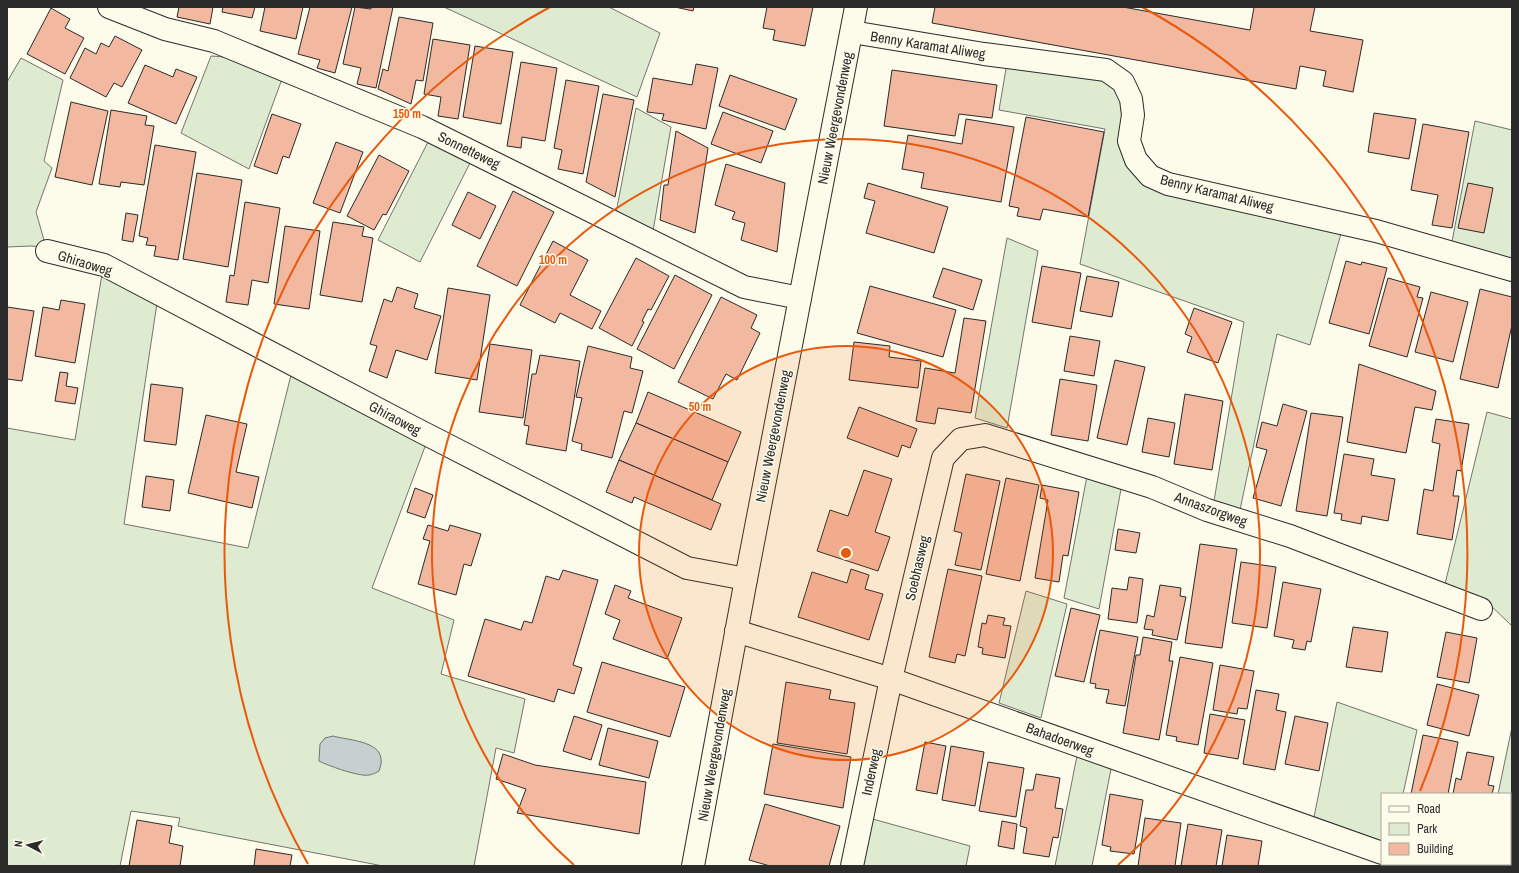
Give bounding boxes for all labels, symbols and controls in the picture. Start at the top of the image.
street label: Benny Karamat Aliweg [869,27,987,63]
street label: Nieuw Weergevondenweg [813,50,857,186]
text: 150 m [393,106,421,122]
street label: Sonnetteweg [435,127,504,173]
street label: Benny Karamat Aliweg [1158,170,1276,216]
street label: Ghiraoweg [56,246,115,280]
text: 100 m [539,252,567,268]
street label: Nieuw Weergevondenweg [751,368,795,504]
street label: Ghiraoweg [366,397,425,439]
text: 50 m [689,399,711,415]
street label: Annaszorgweg [1171,487,1250,531]
street label: Soebhasweg [901,533,933,602]
centre of rings [839,546,853,560]
street label: Nieuw Weergevondenweg [693,687,735,823]
street label: Bahadoerweg [1024,718,1097,760]
street label: Inderweg [857,746,885,797]
legend [1381,793,1511,865]
text: Road [1417,801,1441,817]
text: Park [1417,821,1437,837]
north arrow [8,825,48,865]
text: N [11,840,25,848]
text: Building [1417,841,1454,857]

